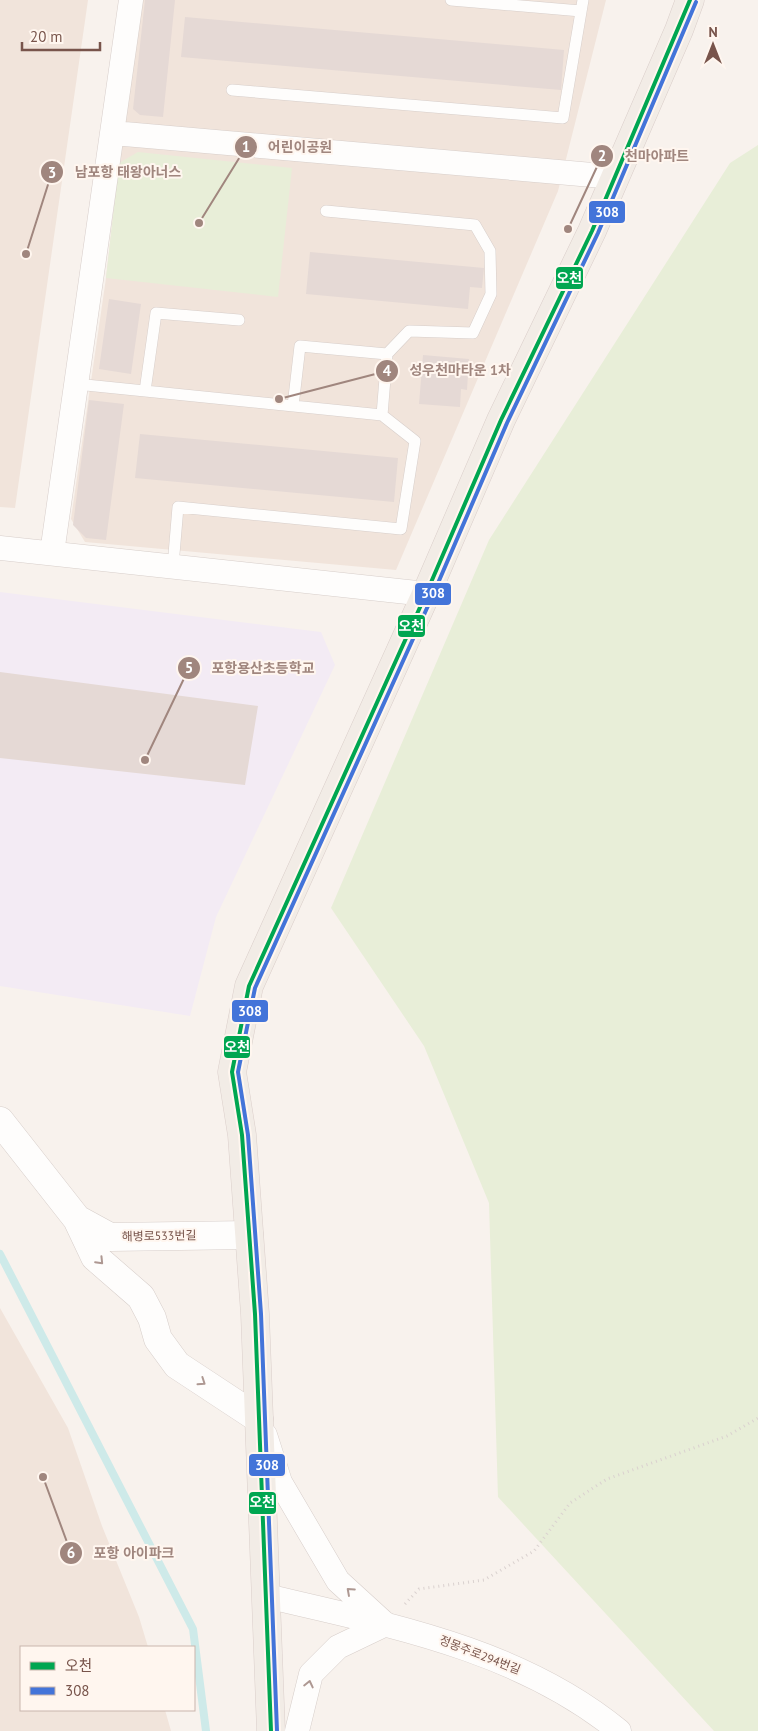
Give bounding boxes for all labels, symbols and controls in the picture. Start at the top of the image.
scale bar [22,20,100,52]
north arrow [688,20,738,70]
text: N [708,23,718,41]
text: 20 m [30,27,63,46]
callout: 어린이공원 [233,133,342,162]
text: 1 [242,137,250,156]
text: 어린이공원 [268,138,332,156]
callout: 천마아파트 [590,141,699,170]
text: 2 [598,146,606,165]
text: 천마아파트 [625,147,689,165]
callout: 남포항 태왕아너스 [40,158,192,187]
text: 3 [48,163,56,182]
text: 남포항 태왕아너스 [75,163,181,181]
line badge: 308 [588,200,626,224]
text: 308 [595,203,619,221]
line badge: 오천 [555,266,584,290]
text: 오천 [556,269,582,287]
callout: 성우천마타운 1차 [375,356,521,385]
text: 4 [383,361,392,380]
text: 성우천마타운 1차 [409,361,511,379]
line badge: 308 [414,582,452,606]
text: 308 [421,584,445,602]
line badge: 오천 [397,614,426,638]
text: 오천 [398,617,424,635]
callout: 포항용산초등학교 [176,653,324,682]
text: 5 [185,658,193,677]
text: 포항용산초등학교 [211,659,315,677]
line badge: 308 [231,999,269,1023]
text: 308 [238,1002,262,1020]
line badge: 오천 [223,1035,251,1059]
text: 오천 [224,1038,250,1056]
street label: 해병로533번길 [121,1227,197,1244]
one-way arrow [94,1255,103,1264]
one-way arrow [196,1376,205,1385]
line badge: 308 [248,1453,286,1477]
text: 308 [255,1456,279,1474]
line badge: 오천 [248,1491,277,1515]
text: 오천 [249,1493,275,1511]
callout: 포항 아이파크 [58,1539,184,1568]
text: 6 [67,1543,75,1562]
text: 포항 아이파크 [94,1544,175,1562]
one-way arrow [346,1588,355,1597]
street label: 정몽주로294번길 [437,1632,523,1677]
legend [20,1646,195,1711]
text: 오천 [65,1656,93,1675]
one-way arrow [303,1679,314,1688]
text: 308 [65,1681,90,1700]

